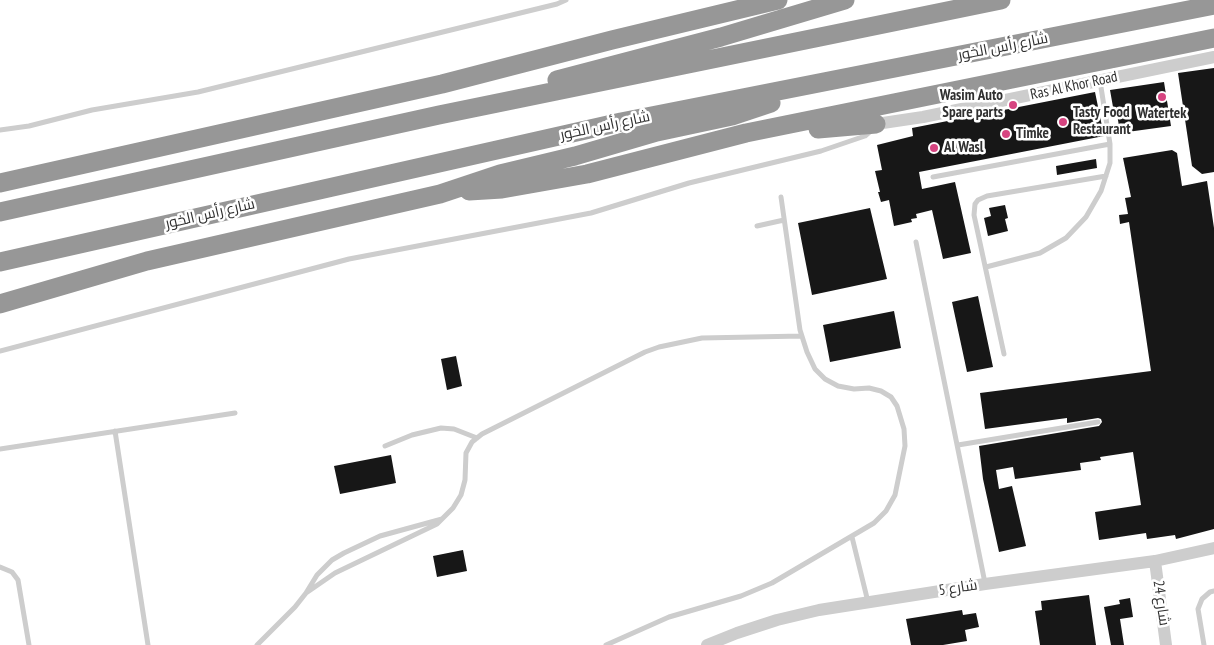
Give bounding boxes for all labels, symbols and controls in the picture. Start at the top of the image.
street label: شارع رأس الخور [956,29,1050,65]
street label: Ras Al Khor Road [1029,68,1119,104]
place label: Wasim Auto Spare parts [940,87,1003,122]
marker: Watertek [1156,91,1168,103]
marker: Wasim Auto Spare parts [1007,99,1019,111]
place label: Tasty Food Restaurant [1073,104,1131,139]
place label: Watertek [1138,105,1186,123]
street label: شارع رأس الخور [558,108,652,144]
marker: Tasty Food Restaurant [1057,116,1069,128]
place label: Timke [1016,125,1049,143]
marker: Timke [1000,128,1012,140]
place label: Al Wasl [944,139,983,157]
marker: Al Wasl [928,142,940,154]
street label: شارع رأس الخور [163,195,257,233]
street label: شارع 5 [937,576,979,600]
street label: شارع 24 [1149,579,1173,627]

